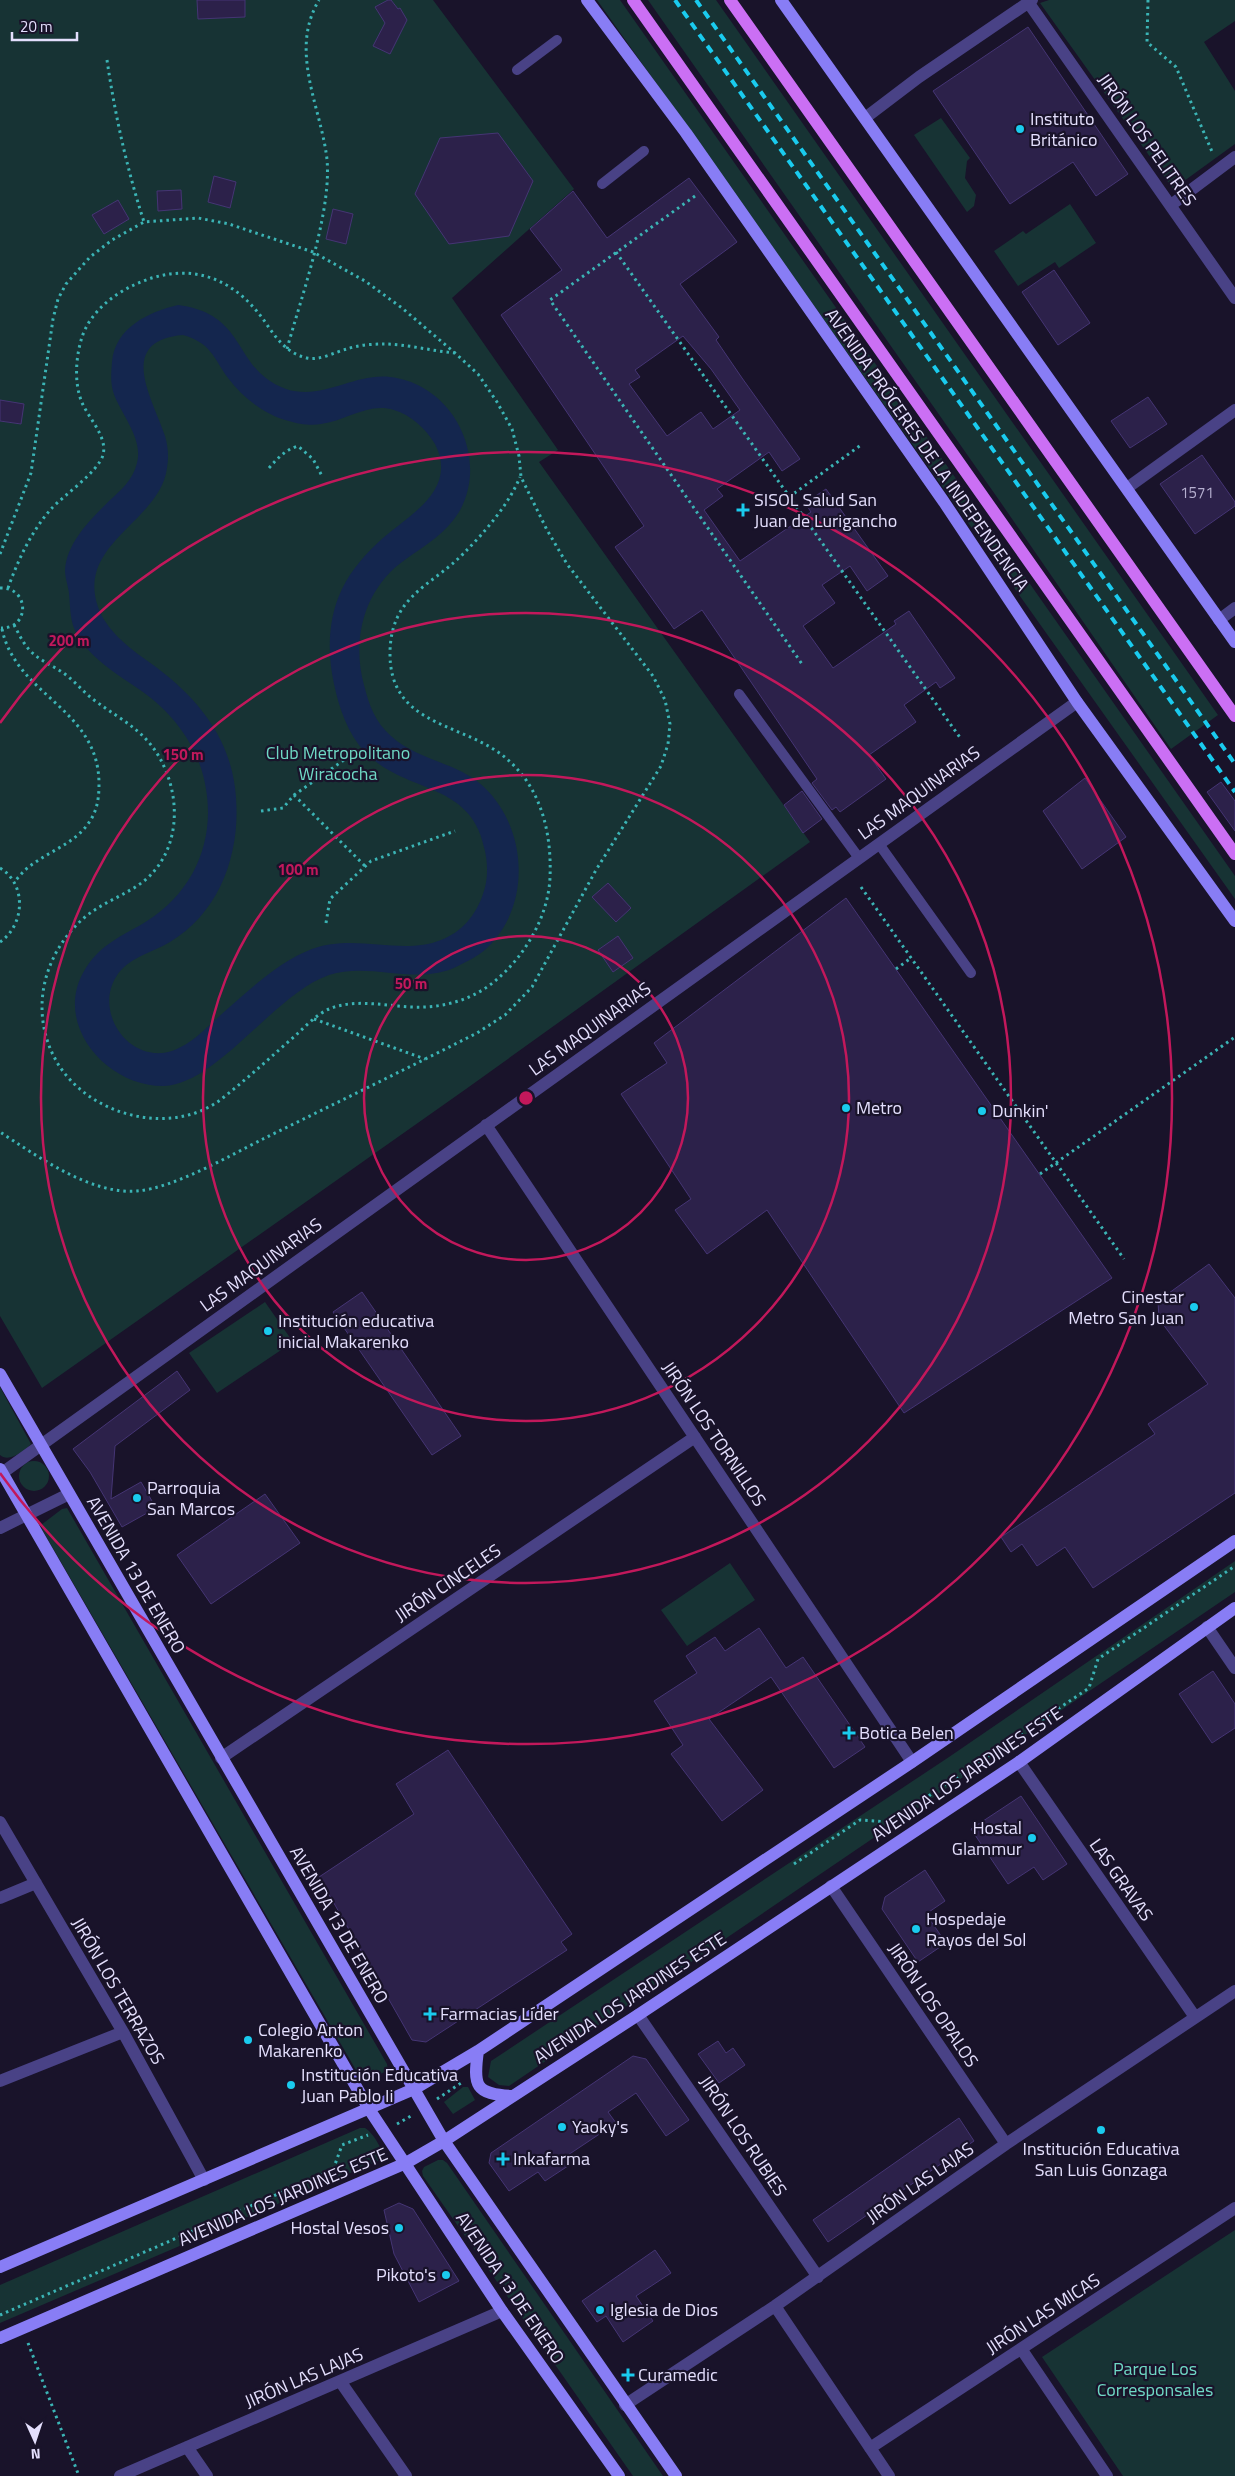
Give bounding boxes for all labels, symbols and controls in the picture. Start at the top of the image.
scale bar [12,10,78,42]
text: 20 m [20,15,53,38]
street label: JIRÓN LOS PELITRES [1091,68,1203,212]
place label: Instituto Británico [1030,105,1097,153]
marker: Instituto Británico [1014,123,1026,135]
street label: AVENIDA PRÓCERES DE LA INDEPENDENCIA [819,303,1036,597]
house number: 1571 [1180,481,1214,504]
place label: SISOL Salud San Juan de Lurigancho [754,486,897,534]
marker: SISOL Salud San Juan de Lurigancho [736,503,750,517]
text: 200 m [48,629,90,652]
park label: Club Metropolitano Wiracocha [266,739,410,787]
street label: LAS MAQUINARIAS [852,739,985,846]
text: 150 m [162,743,204,766]
text: 100 m [277,858,319,881]
text: 50 m [395,972,427,995]
street label: LAS MAQUINARIAS [523,975,656,1082]
centre of rings [517,1089,535,1107]
place label: Metro [856,1094,902,1121]
place label: Dunkin' [992,1097,1049,1124]
marker: Metro [840,1102,852,1114]
marker: Dunkin' [976,1105,988,1117]
street label: LAS MAQUINARIAS [194,1211,327,1318]
place label: Cinestar Metro San Juan [1068,1283,1184,1331]
marker: Cinestar Metro San Juan [1188,1301,1200,1313]
place label: Institución educativa inicial Makarenko [278,1307,434,1355]
marker: Institución educativa inicial Makarenko [262,1325,274,1337]
street label: JIRÓN LOS TORNILLOS [656,1356,773,1512]
place label: Parroquia San Marcos [147,1474,235,1522]
street label: AVENIDA 13 DE ENERO [80,1491,193,1659]
marker: Parroquia San Marcos [131,1492,143,1504]
street label: JIRÓN CINCELES [389,1537,506,1628]
street label: AVENIDA LOS JARDINES ESTE [866,1699,1068,1848]
place label: Botica Belen [859,1719,954,1746]
marker: Botica Belen [843,1727,855,1739]
place label: Hostal Glammur [952,1814,1022,1862]
marker: Hostal Glammur [1026,1832,1038,1844]
street label: LAS GRAVAS [1083,1833,1160,1927]
street label: AVENIDA 13 DE ENERO [283,1841,396,2009]
place label: Hospedaje Rayos del Sol [926,1905,1027,1953]
street label: JIRÓN LOS TERRAZOS [65,1912,172,2069]
marker: Hospedaje Rayos del Sol [910,1923,922,1935]
street label: AVENIDA LOS JARDINES ESTE [528,1925,731,2070]
street label: JIRÓN LOS OPALOS [882,1937,985,2072]
place label: Farmacias Líder [440,2000,559,2027]
marker: Farmacias Líder [424,2008,436,2020]
place label: Colegio Anton Makarenko [258,2016,363,2064]
marker: Colegio Anton Makarenko [242,2034,254,2046]
place label: Institución Educativa Juan Pablo Ii [301,2061,458,2109]
street label: JIRÓN LOS RUBIES [693,2070,794,2201]
marker: Institución Educativa Juan Pablo Ii [285,2079,297,2091]
place label: Yaoky's [572,2113,628,2140]
marker: Yaoky's [556,2121,568,2133]
marker: Institución Educativa San Luis Gonzaga [1095,2124,1107,2136]
street label: JIRÓN LAS LAJAS [860,2135,979,2230]
place label: Institución Educativa San Luis Gonzaga [1022,2135,1180,2183]
street label: AVENIDA LOS JARDINES ESTE [174,2140,392,2253]
place label: Inkafarma [513,2145,590,2172]
marker: Inkafarma [497,2153,509,2165]
street label: AVENIDA 13 DE ENERO [449,2206,571,2369]
place label: Hostal Vesos [290,2214,389,2241]
marker: Hostal Vesos [393,2222,405,2234]
place label: Pikoto's [376,2261,436,2288]
street label: JIRÓN LAS MICAS [980,2266,1105,2361]
marker: Pikoto's [440,2269,452,2281]
place label: Iglesia de Dios [610,2296,718,2323]
marker: Iglesia de Dios [594,2304,606,2316]
street label: JIRÓN LAS LAJAS [240,2340,367,2415]
park label: Parque Los Corresponsales [1097,2355,1213,2403]
place label: Curamedic [638,2361,718,2388]
marker: Curamedic [622,2369,634,2381]
north arrow [10,2416,60,2466]
text: N [30,2444,41,2465]

